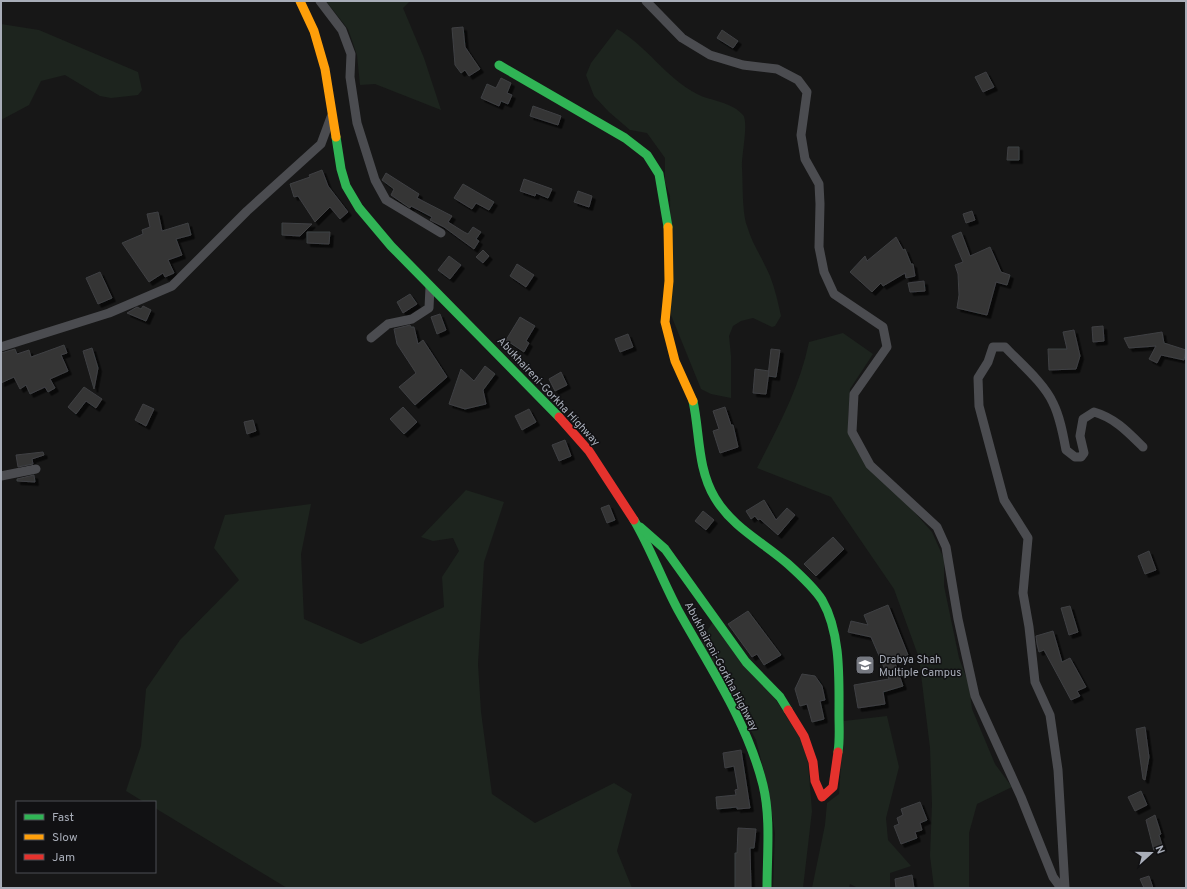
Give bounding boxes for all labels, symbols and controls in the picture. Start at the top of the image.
street label: Abukhaireni-Gorkha Highway [494,334,603,449]
street label: Abukhaireni-Gorkha Highway [681,599,761,734]
place label: Drabya Shah Multiple Campus [879,653,961,680]
school or university icon: Drabya Shah Multiple Campus [854,654,876,676]
legend [16,801,156,873]
text: Fast [52,810,74,826]
text: Slow [52,830,78,846]
north arrow [1131,833,1171,873]
text: N [1151,844,1167,856]
text: Jam [52,850,75,866]

